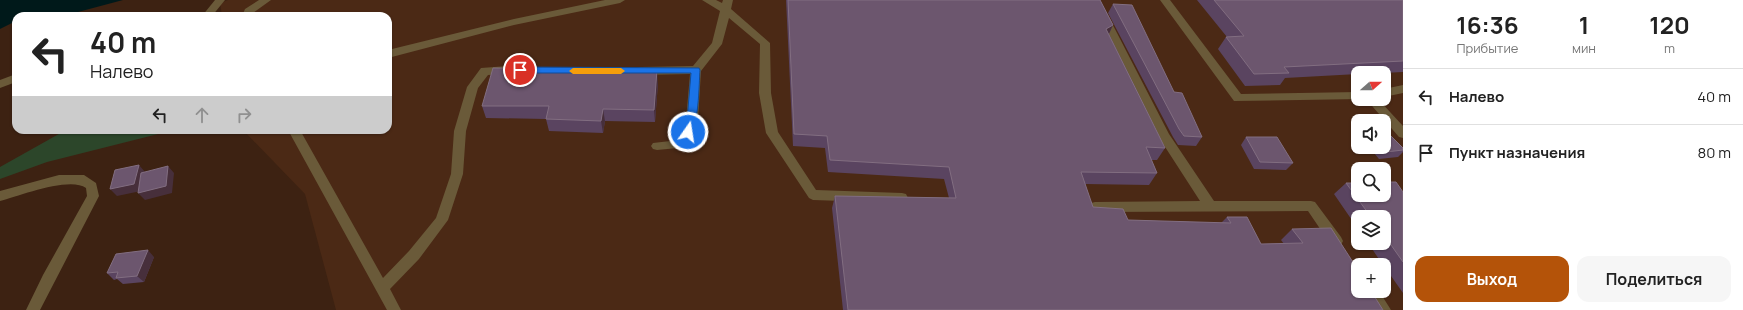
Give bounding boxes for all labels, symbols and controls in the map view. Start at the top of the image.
text: 16:36 [1456,8,1519,41]
text: 1 [1579,8,1589,41]
text: 120 [1649,8,1690,41]
text: 40 m [90,23,156,61]
icon: left [24,28,76,80]
text: Прибытие [1456,39,1518,57]
text: мин [1572,39,1596,57]
text: m [1664,39,1675,57]
pin [503,53,537,87]
text: Налево [90,59,154,83]
icon: arrive [509,59,531,81]
north arrow [1351,66,1391,106]
map controls [1351,66,1391,298]
icon: left [1415,86,1437,108]
text: Налево [1449,86,1504,107]
text: 40 m [1697,86,1731,107]
icon: left [149,104,171,126]
icon: ahead [191,104,213,126]
icon: right [233,104,255,126]
position arrow [667,111,709,153]
button: sound [1351,114,1391,154]
icon: arrive [1415,142,1437,164]
text: Пункт назначения [1449,142,1585,163]
text: 80 m [1697,142,1731,163]
button: search [1351,162,1391,202]
button: layers [1351,210,1391,250]
button: Выход [1415,256,1569,302]
button: Поделиться [1577,256,1731,302]
button: + [1351,258,1391,298]

